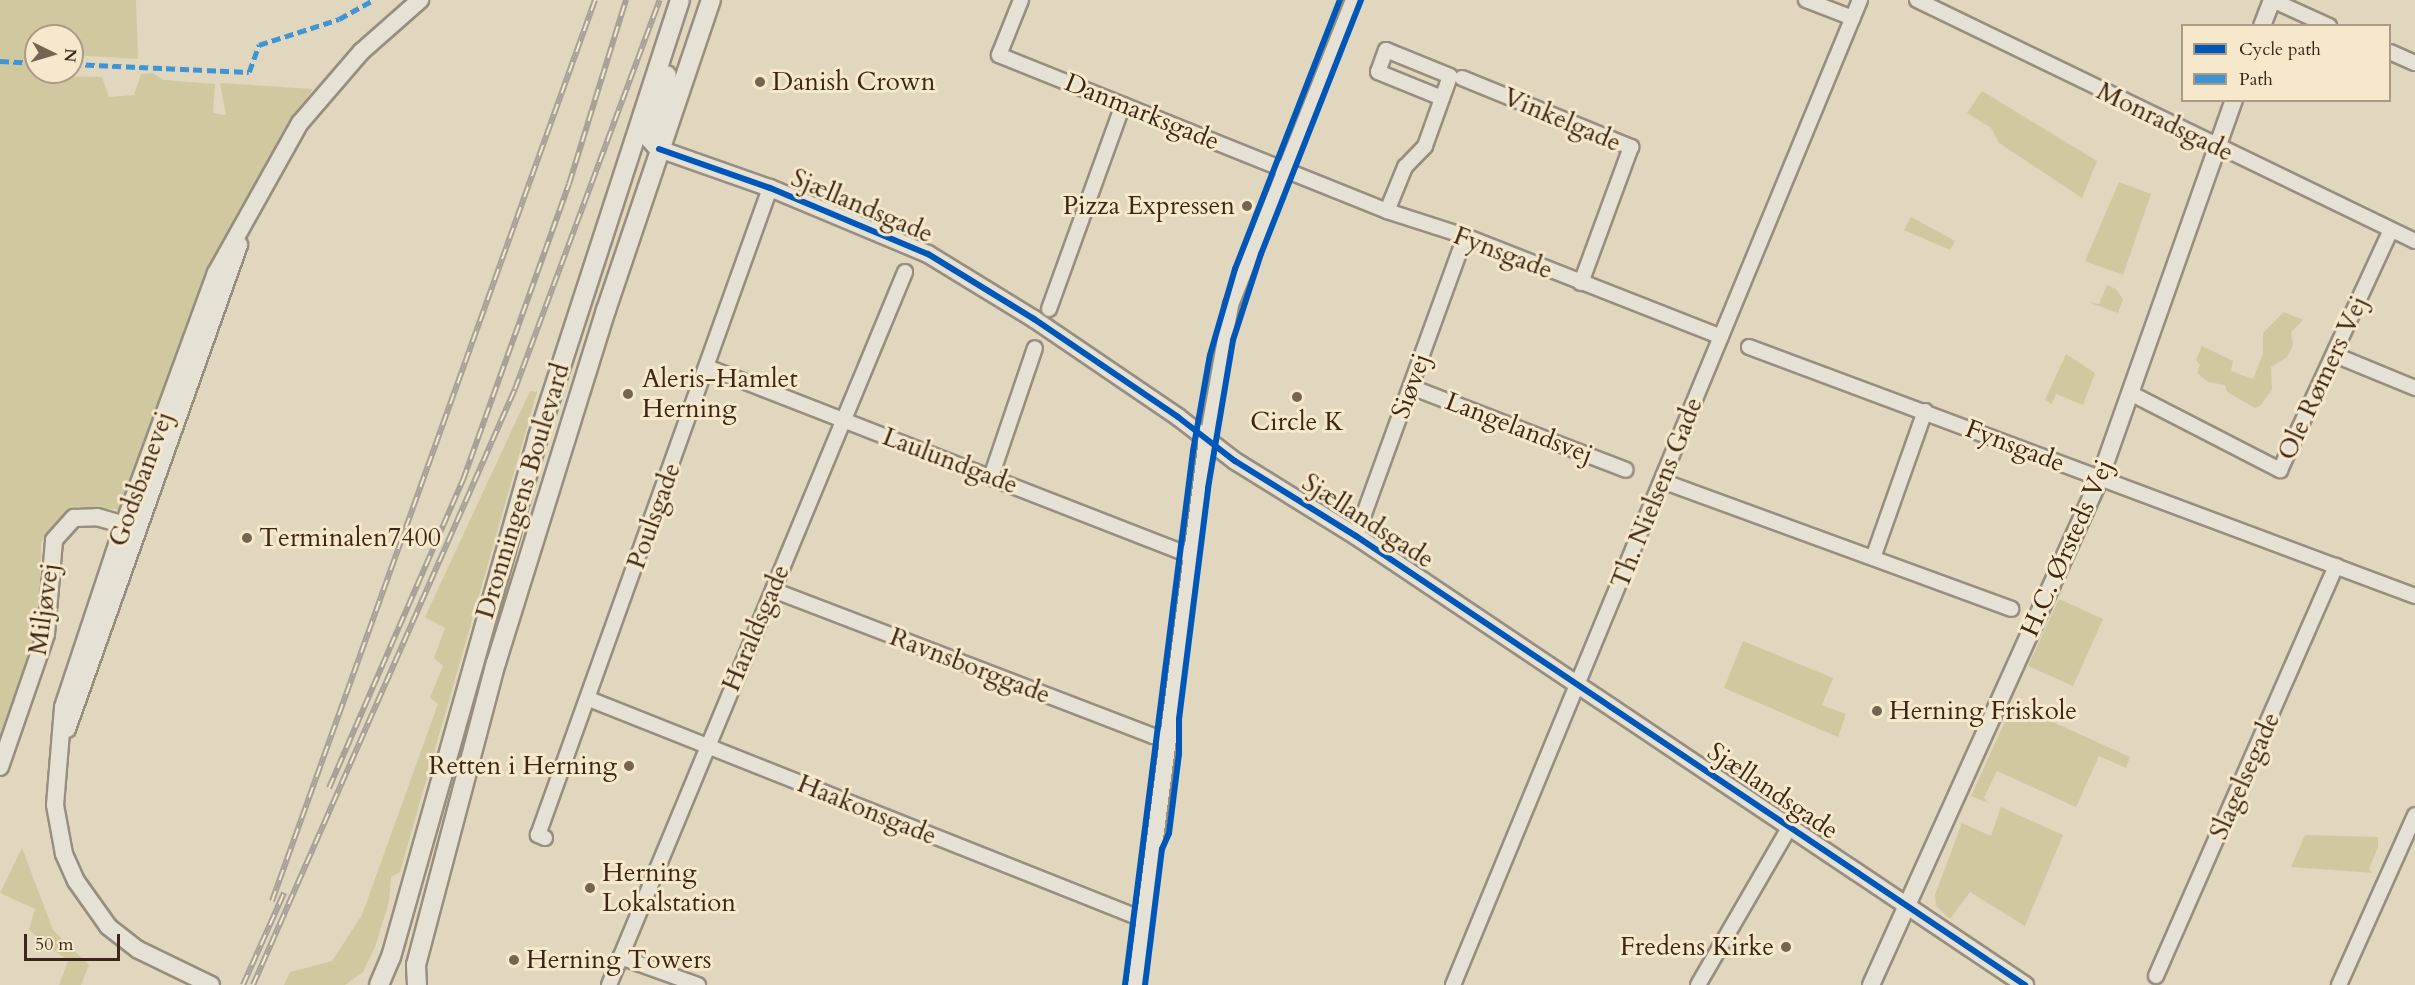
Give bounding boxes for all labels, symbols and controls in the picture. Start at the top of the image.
north arrow [24,24,84,84]
legend [2181,24,2391,102]
text: Cycle path [2239,37,2321,62]
text: N [58,48,82,63]
place label: Danish Crown [772,66,935,98]
street label: Danmarksgade [1060,67,1224,157]
text: Path [2239,67,2273,92]
marker: Danish Crown [753,75,767,89]
street label: Monradsgade [2092,76,2238,168]
street label: Vinkelgade [1498,81,1626,159]
street label: Sjællandsgade [786,162,938,250]
place label: Pizza Expressen [1063,190,1235,222]
marker: Pizza Expressen [1240,199,1254,213]
street label: Fynsgade [1449,220,1557,286]
street label: Ole Rømers Vej [2271,291,2375,465]
street label: Siøvej [1385,349,1437,423]
street label: Dronningens Boulevard [469,360,577,622]
place label: Aleris-Hamlet Herning [642,363,798,424]
marker: Aleris-Hamlet Herning [619,385,637,403]
street label: Langelandsvej [1441,386,1597,470]
marker: Circle K [1290,390,1304,404]
street label: Th. Nielsens Gade [1604,393,1710,593]
place label: Circle K [1250,406,1344,438]
street label: Godsbanevej [102,407,180,551]
street label: Fynsgade [1961,413,2069,479]
street label: Laulundgade [878,421,1022,501]
street label: H.C. Ørsteds Vej [2014,455,2120,641]
street label: Poulsgade [620,459,688,573]
street label: Sjællandsgade [1296,467,1440,575]
place label: Terminalen7400 [259,522,441,554]
marker: Terminalen7400 [240,531,254,545]
street label: Haraldsgade [715,560,797,696]
street label: Miljøvej [22,561,66,657]
street label: Ravnsborggade [885,621,1055,711]
place label: Herning Friskole [1889,695,2077,727]
marker: Herning Friskole [1870,704,1884,718]
street label: Slagelsegade [2203,708,2287,844]
street label: Sjællandsgade [1702,736,1844,846]
place label: Retten i Herning [428,750,617,782]
marker: Retten i Herning [622,759,636,773]
street label: Haakonsgade [793,768,941,852]
place label: Herning Lokalstation [602,857,736,918]
marker: Herning Lokalstation [583,881,597,895]
scale bar [27,922,123,960]
place label: Fredens Kirke [1620,931,1774,963]
text: 50 m [35,932,74,957]
marker: Fredens Kirke [1779,940,1793,954]
place label: Herning Towers [526,944,711,976]
marker: Herning Towers [507,953,521,967]

